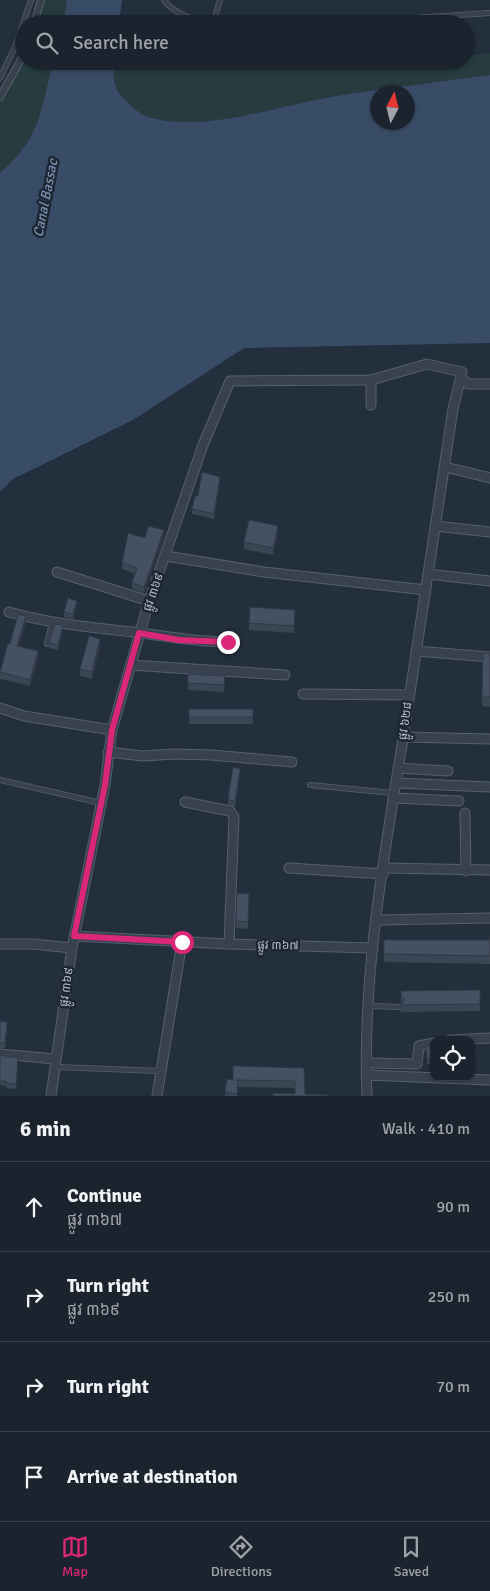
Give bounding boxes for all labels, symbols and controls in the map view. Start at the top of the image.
search box [15,15,475,70]
icon: search [33,29,61,57]
text: Search here [73,31,169,55]
north arrow [370,85,415,130]
water label: Canal Bassac [30,156,62,238]
street label: ផ្លូវ ៣៦៩ [140,571,169,614]
route end [217,631,240,654]
street label: ផ្លូវ ៦២៨ [395,701,418,742]
route start [171,931,194,954]
street label: ផ្លូវ ៣៦៧ [257,938,299,956]
street label: ផ្លូវ ៣៦៩ [56,966,79,1008]
map controls [430,1036,475,1081]
button: locate [430,1036,475,1081]
text: 6 min [20,1116,71,1142]
text: Walk · 410 m [382,1119,470,1139]
text: Continue [67,1184,142,1208]
icon: ahead [20,1193,48,1221]
text: 90 m [436,1197,470,1217]
text: ផ្លូវ ៣៦៧ [67,1210,122,1230]
text: Turn right [67,1274,149,1298]
icon: right [20,1283,48,1311]
text: 250 m [428,1287,470,1307]
text: ផ្លូវ ៣៦៩ [67,1300,120,1320]
icon: right [20,1373,48,1401]
text: Turn right [67,1375,149,1399]
text: 70 m [436,1377,470,1397]
icon: arrive [20,1463,48,1491]
text: Arrive at destination [67,1465,238,1489]
tab: Map [61,1533,89,1580]
tab: Directions [211,1533,272,1580]
tab: Saved [394,1533,429,1580]

